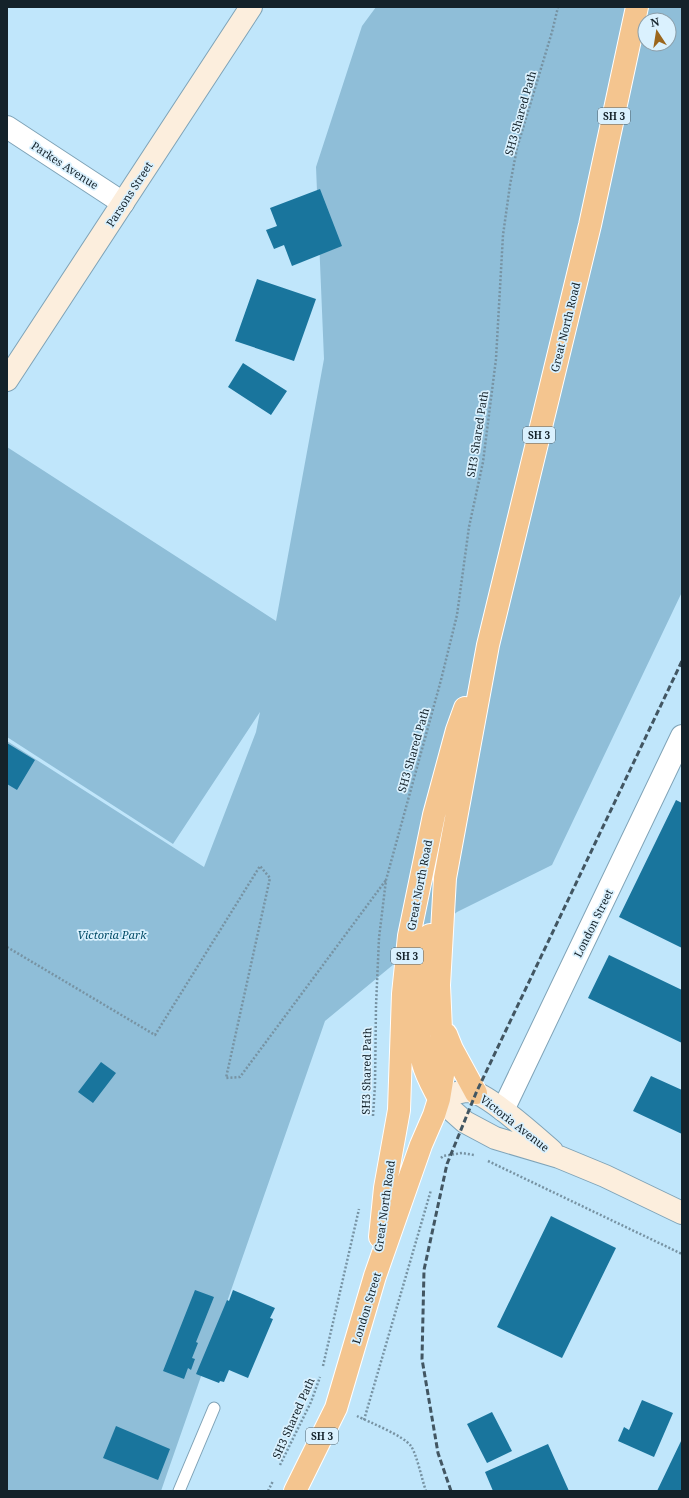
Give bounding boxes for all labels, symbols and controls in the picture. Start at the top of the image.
north arrow [637,12,677,52]
text: N [649,13,661,30]
street label: SH3 Shared Path [501,69,539,157]
road number: SH 3 [598,108,630,124]
street label: Parkes Avenue [29,138,102,192]
street label: Parsons Street [102,158,156,230]
street label: Great North Road [547,280,583,373]
street label: SH3 Shared Path [463,390,491,478]
road number: SH 3 [523,427,555,443]
street label: SH3 Shared Path [394,706,432,794]
street label: Great North Road [403,838,435,932]
street label: London Street [570,886,616,960]
park label: Victoria Park [78,927,147,942]
road number: SH 3 [391,948,423,964]
street label: SH3 Shared Path [358,1027,374,1115]
street label: Victoria Avenue [477,1091,553,1155]
street label: Great North Road [370,1159,398,1253]
street label: London Street [348,1270,384,1346]
street label: SH3 Shared Path [268,1375,318,1461]
road number: SH 3 [306,1428,338,1444]

